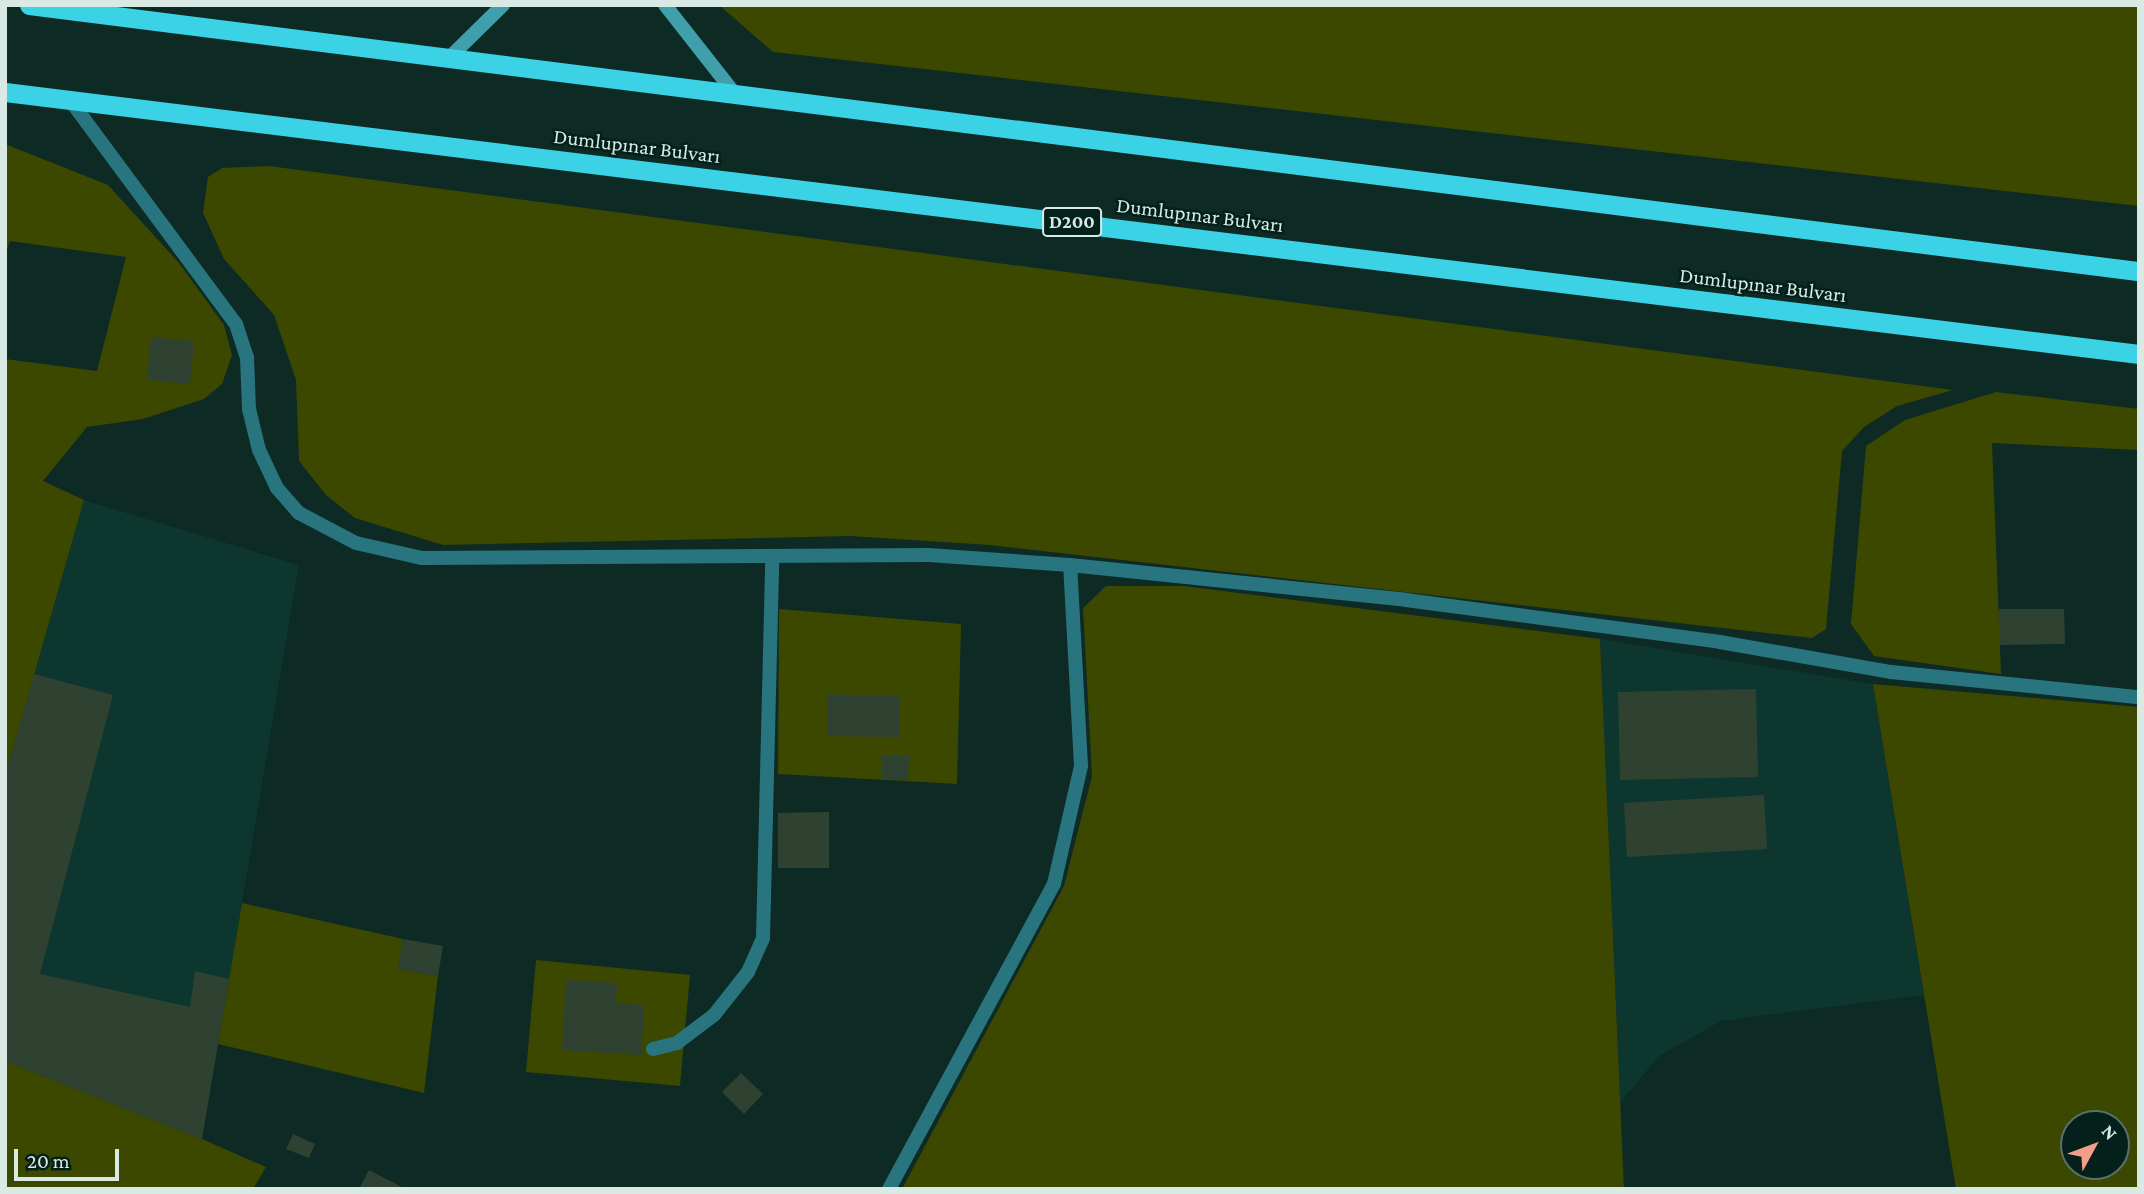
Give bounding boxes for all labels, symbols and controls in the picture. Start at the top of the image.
street label: Dumlupınar Bulvarı [552,123,722,169]
street label: Dumlupınar Bulvarı [1115,192,1285,238]
road number: D200 [1040,206,1104,238]
street label: Dumlupınar Bulvarı [1678,262,1848,308]
north arrow [2060,1110,2130,1180]
text: N [2098,1120,2122,1144]
scale bar [18,1134,122,1178]
text: 20 m [27,1149,70,1173]

